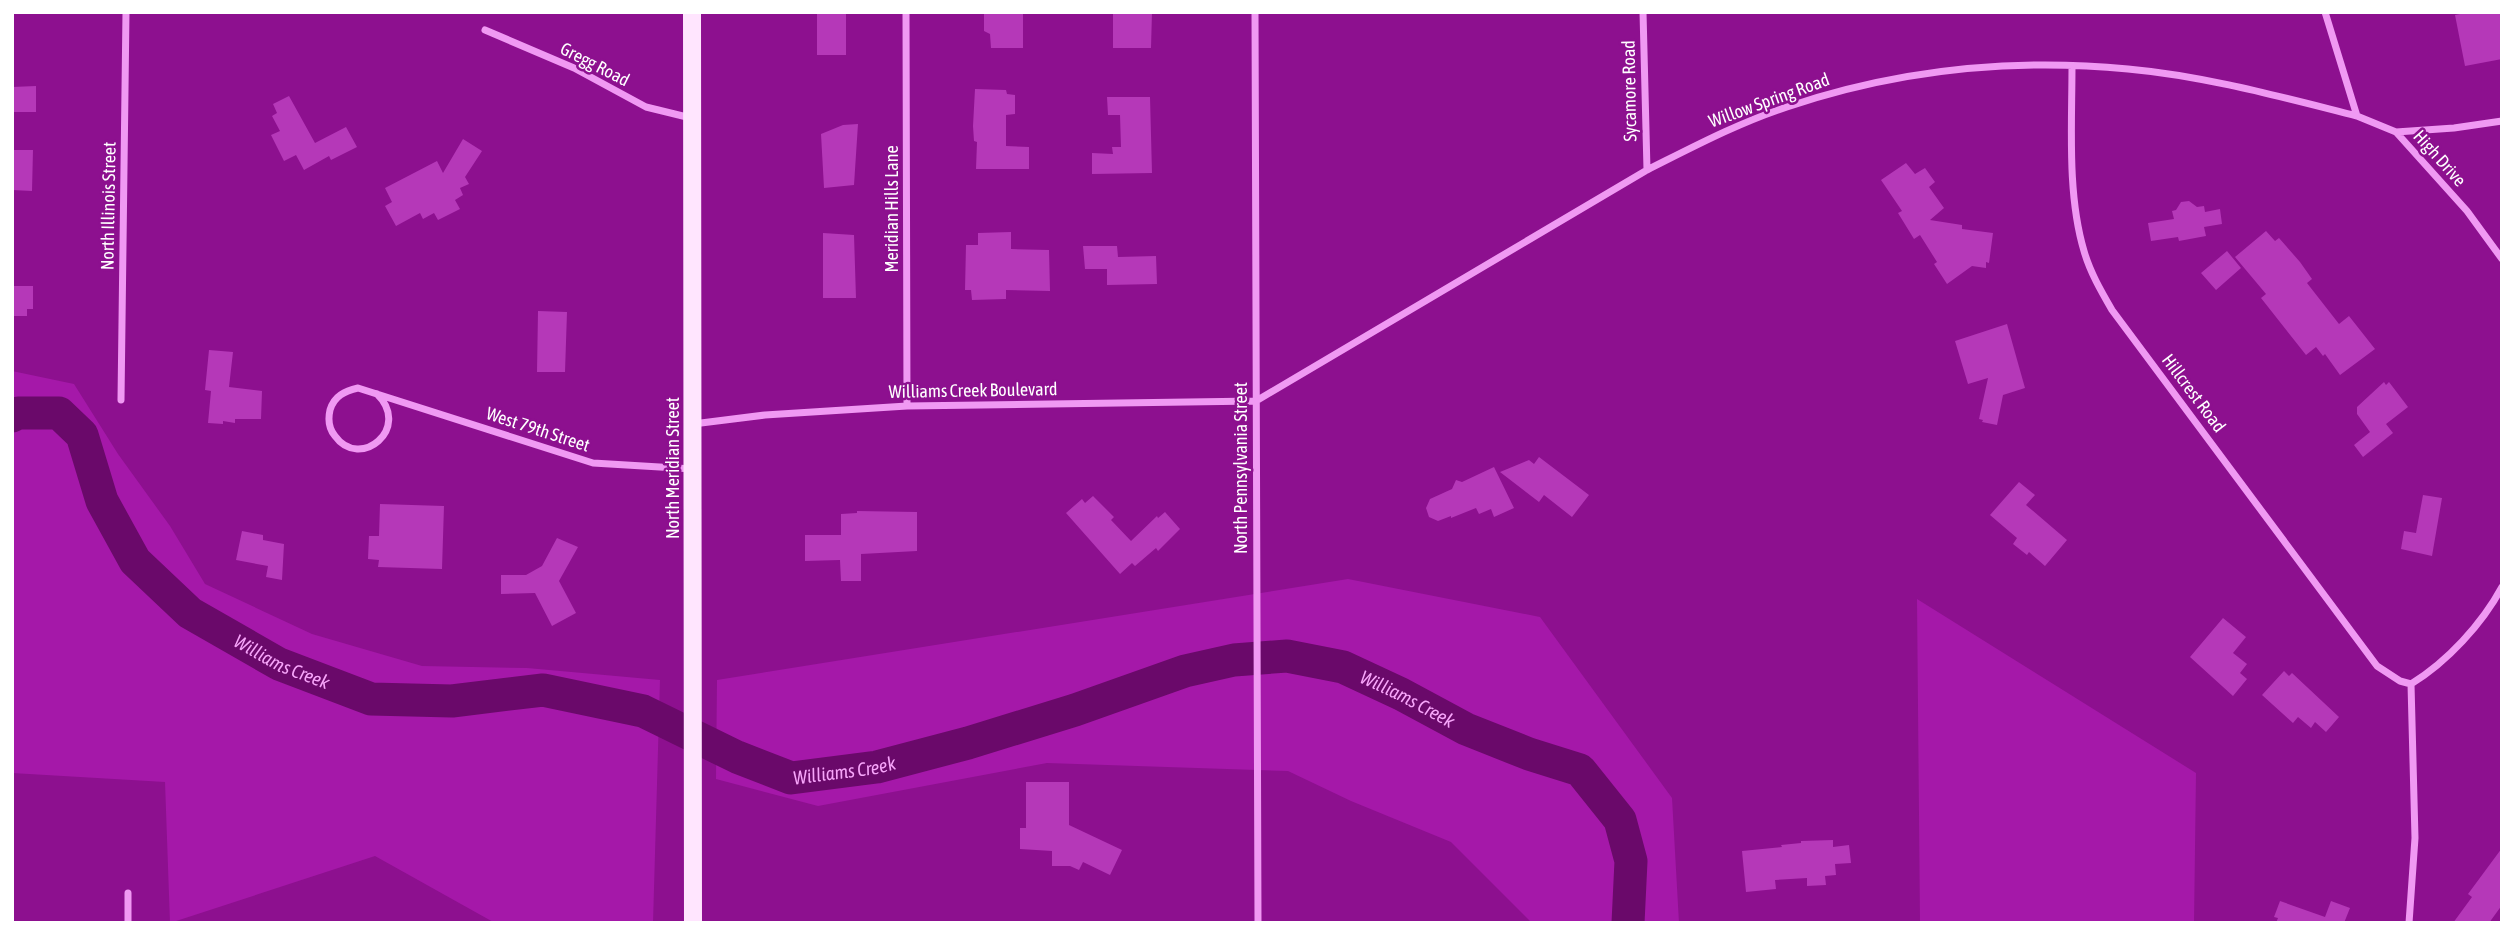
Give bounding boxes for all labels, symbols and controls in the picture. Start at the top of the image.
street label: Gregg Road [557,38,633,90]
street label: Sycamore Road [1618,40,1640,142]
street label: Willow Spring Road [1706,68,1832,132]
street label: High Drive [2409,126,2471,190]
street label: North Illinois Street [96,142,120,270]
street label: Meridian Hills Lane [881,145,902,273]
street label: Hillcrest Road [2158,350,2230,436]
street label: Williams Creek Boulevard [888,378,1058,402]
street label: North Pennsylvania Street [1230,382,1251,554]
street label: North Meridian Street [662,397,683,539]
street label: West 79th Street [484,402,592,456]
water label: Williams Creek [230,630,333,694]
water label: Williams Creek [1357,666,1459,732]
water label: Williams Creek [792,751,899,789]

